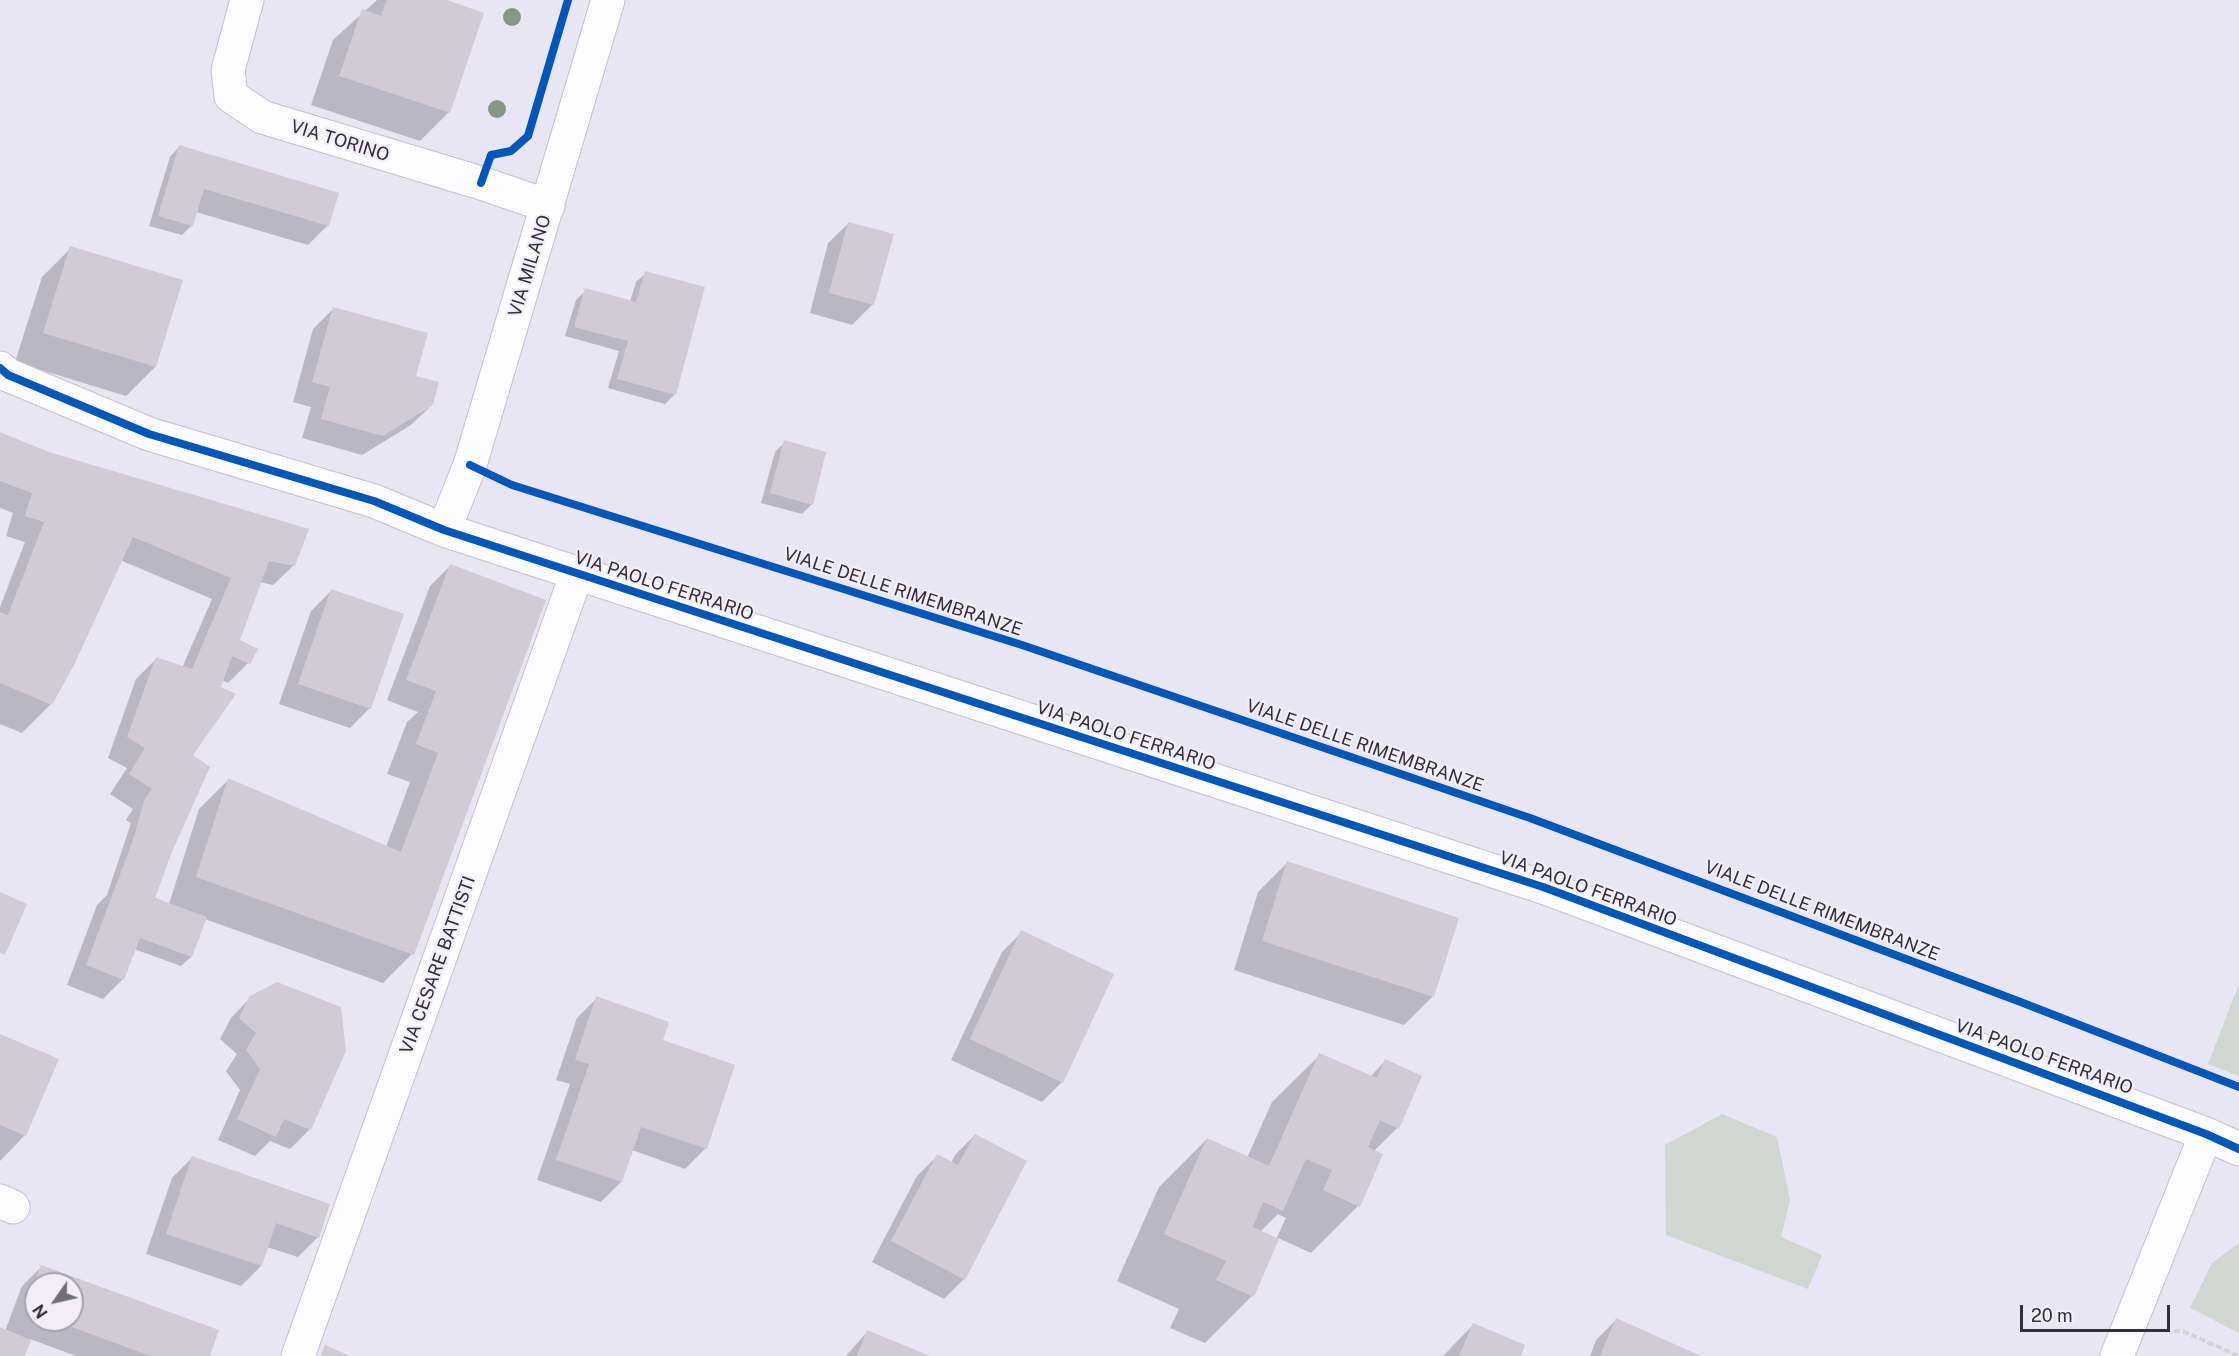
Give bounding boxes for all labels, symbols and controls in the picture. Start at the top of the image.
street label: VIA TORINO [288,116,392,166]
street label: VIA MILANO [504,212,556,320]
street label: VIALE DELLE RIMEMBRANZE [781,543,1025,641]
street label: VIA PAOLO FERRARIO [572,547,756,625]
street label: VIALE DELLE RIMEMBRANZE [1243,695,1487,797]
street label: VIA PAOLO FERRARIO [1034,697,1218,775]
street label: VIA PAOLO FERRARIO [1496,847,1680,931]
street label: VIALE DELLE RIMEMBRANZE [1701,856,1943,966]
street label: VIA CESARE BATTISTI [396,873,480,1057]
street label: VIA PAOLO FERRARIO [1952,1015,2136,1099]
north arrow [24,1272,84,1332]
scale bar [2023,1293,2173,1331]
text: N [29,1301,52,1322]
text: 20 m [2031,1305,2073,1326]

